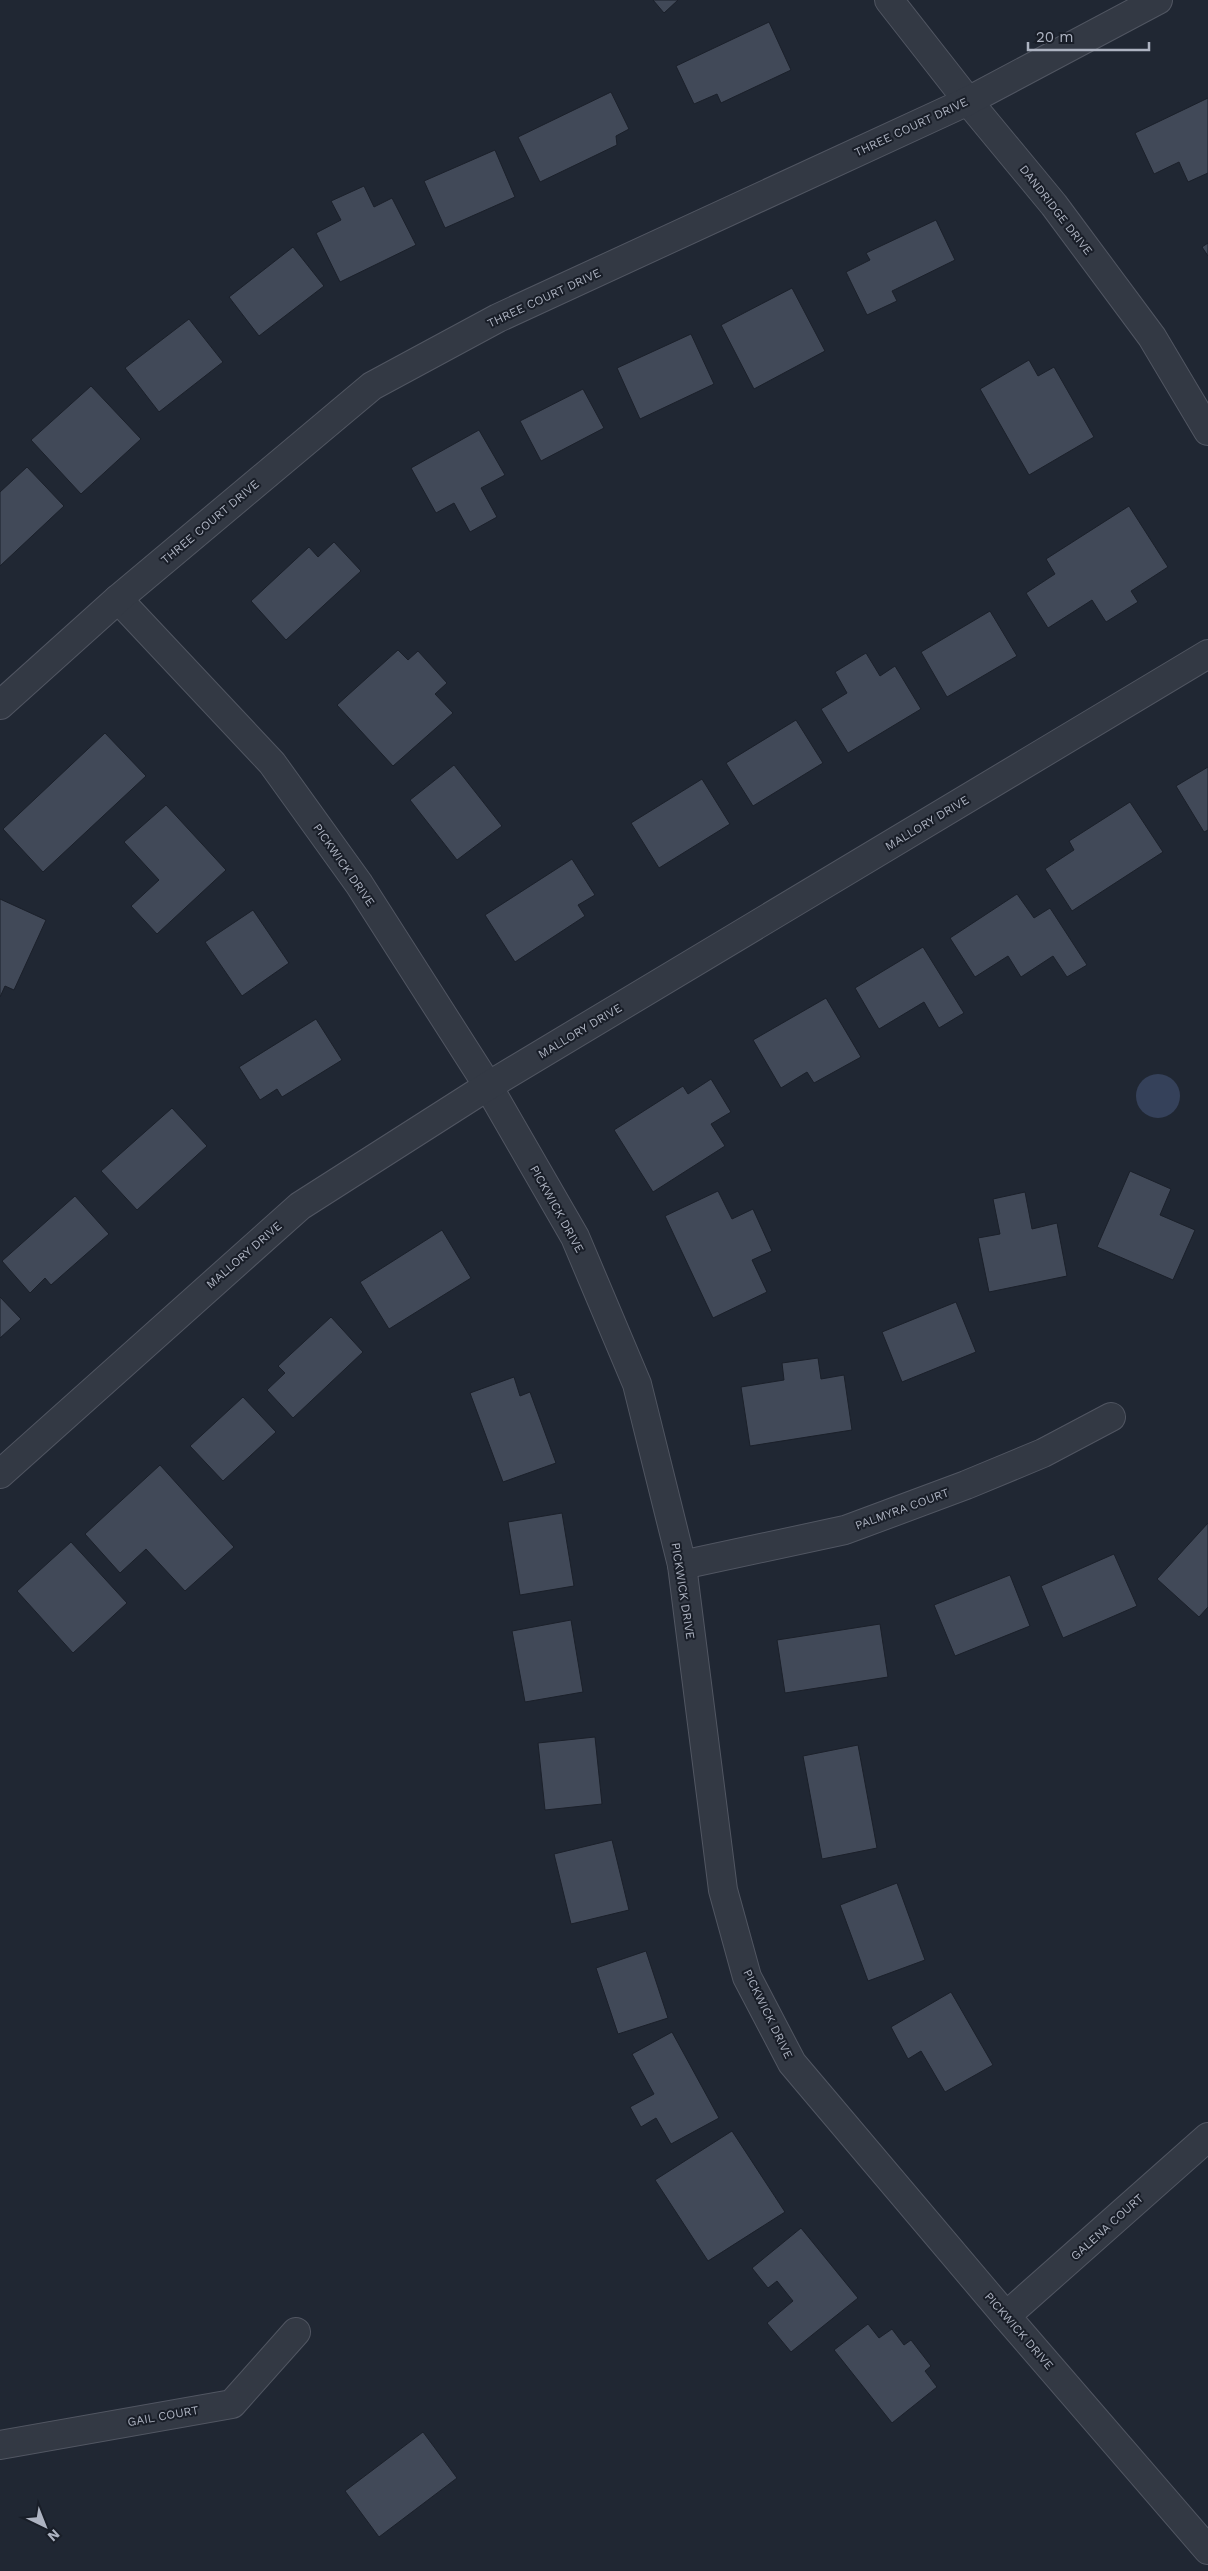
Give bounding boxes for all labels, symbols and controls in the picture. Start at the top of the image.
scale bar [1028,20,1149,52]
text: 20 m [1036,28,1074,46]
street label: THREE COURT DRIVE [852,94,970,159]
street label: DANDRIDGE DRIVE [1017,162,1096,258]
street label: THREE COURT DRIVE [485,265,603,330]
street label: THREE COURT DRIVE [158,477,262,567]
street label: MALLORY DRIVE [883,792,972,853]
street label: PICKWICK DRIVE [310,821,378,909]
street label: MALLORY DRIVE [536,1000,625,1061]
street label: PICKWICK DRIVE [527,1163,587,1255]
street label: MALLORY DRIVE [204,1218,285,1291]
street label: PALMYRA COURT [853,1486,951,1532]
street label: PICKWICK DRIVE [668,1542,698,1641]
street label: PICKWICK DRIVE [740,1967,796,2061]
street label: GALENA COURT [1068,2191,1146,2263]
street label: PICKWICK DRIVE [982,2290,1057,2373]
street label: GAIL COURT [126,2403,200,2429]
north arrow [20,2501,70,2551]
text: N [45,2526,63,2545]

